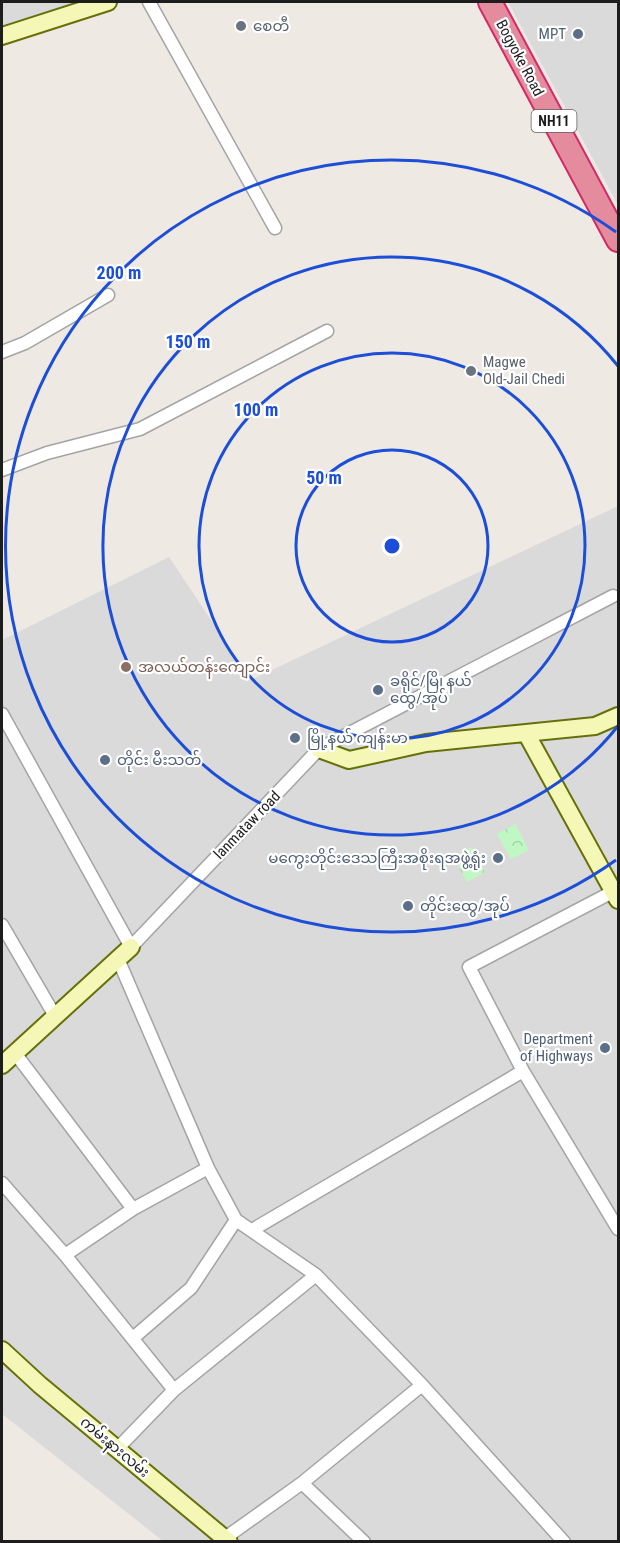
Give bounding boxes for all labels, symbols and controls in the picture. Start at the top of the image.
place label: စေတီ [253,16,289,35]
street label: Bogyoke Road [492,17,548,99]
marker: စေတီ [234,19,248,33]
place label: MPT [539,25,566,43]
marker: MPT [571,27,585,41]
road number: NH11 [532,110,576,132]
text: 200 m [97,262,141,283]
text: 150 m [166,331,210,352]
place label: Magwe Old-Jail Chedi [483,353,565,388]
marker: Magwe Old-Jail Chedi [464,364,478,378]
text: 100 m [234,399,278,420]
text: 50 m [306,467,342,488]
centre of rings [382,536,402,556]
place label: အလယ်တန်းကျောင်း [138,657,270,679]
marker: အလယ်တန်းကျောင်း [119,660,133,674]
place label: ခရိုင်/မြို့နယ် ထွေ/အုပ် [390,671,472,710]
marker: ခရိုင်/မြို့နယ် ထွေ/အုပ် [371,683,385,697]
place label: မြို့နယ် ကျန်းမာ [307,728,408,750]
marker: မြို့နယ် ကျန်းမာ [288,731,302,745]
place label: တိုင်း မီးသတ် [117,750,201,772]
marker: တိုင်း မီးသတ် [98,753,112,767]
street label: lanmataw road [210,787,284,863]
place label: မကွေးတိုင်းဒေသကြီးအစိုးရအဖွဲ့ရုံး [268,848,486,870]
marker: မကွေးတိုင်းဒေသကြီးအစိုးရအဖွဲ့ရုံး [491,851,505,865]
place label: တိုင်းထွေ/အုပ် [420,896,510,918]
marker: တိုင်းထွေ/အုပ် [401,899,415,913]
place label: Department of Highways [520,1030,593,1065]
marker: Department of Highways [598,1041,612,1055]
street label: ကမ်းနားလမ်း [75,1412,154,1484]

